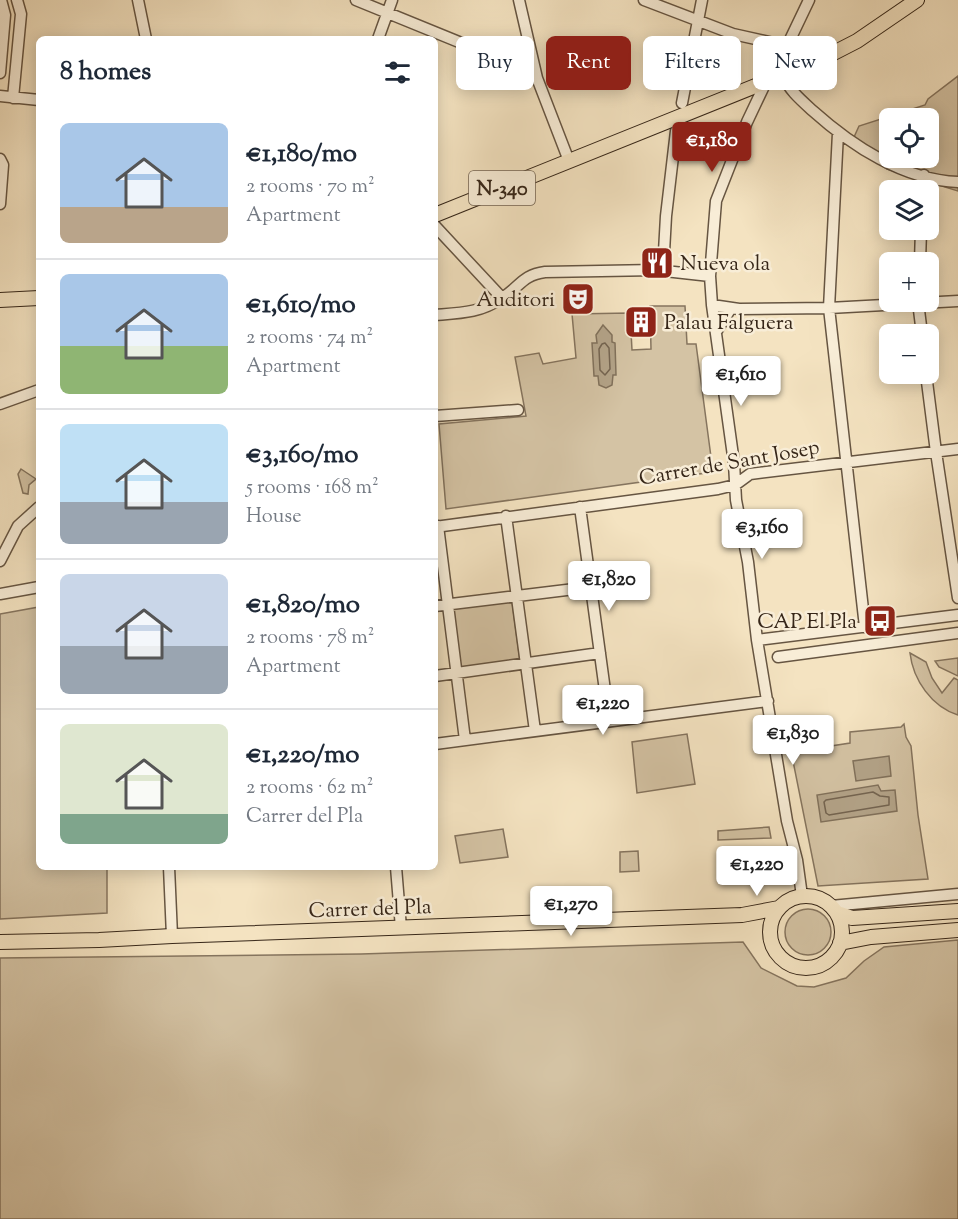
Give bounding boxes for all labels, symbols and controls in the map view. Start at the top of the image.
chip: Buy [456,36,534,90]
chip: Rent [546,36,631,90]
chip: Filters [643,36,741,90]
chip: New [753,36,837,90]
text: 8 homes [60,54,151,91]
icon: filters [381,56,414,89]
map controls [879,108,939,384]
button: locate [879,108,939,168]
pin: €1,180 [663,122,761,173]
text: €1,180 [686,127,738,156]
text: €1,180/mo [246,136,357,173]
icon: home [108,147,180,219]
road number: N-340 [469,171,535,205]
text: 2 rooms · 70 m² [246,173,375,202]
button: layers [879,180,939,240]
text: Apartment [246,202,341,231]
restaurant icon: Nueva ola [639,245,675,281]
place label: Nueva ola [680,250,771,280]
button: + [879,252,939,312]
theatre icon: Auditori [560,281,596,317]
place label: Auditori [476,286,555,316]
text: €1,610/mo [246,287,356,324]
icon: home [108,298,180,370]
building icon: Palau Falguera [623,304,659,340]
place label: Palau Falguera [664,309,794,339]
text: 2 rooms · 74 m² [246,324,373,353]
button: − [879,324,939,384]
text: Apartment [246,353,341,382]
pin: €1,610 [692,356,790,407]
text: €1,610 [716,361,766,390]
street label: Carrer de Sant Josep [637,433,822,495]
text: €3,160/mo [246,437,358,474]
icon: home [108,448,180,520]
text: 5 rooms · 168 m² [246,474,379,503]
text: House [246,503,301,532]
pin: €3,160 [713,509,811,560]
text: €3,160 [736,514,788,543]
pin: €1,820 [560,561,658,612]
text: €1,820 [582,566,636,595]
text: €1,820/mo [246,587,360,624]
icon: home [108,598,180,670]
bus stop icon: CAP El Pla [862,603,898,639]
place label: CAP El Pla [757,608,857,638]
text: 2 rooms · 78 m² [246,624,375,653]
text: Apartment [246,653,341,682]
pin: €1,220 [554,685,652,736]
text: €1,220 [576,690,630,719]
pin: €1,830 [744,715,842,766]
text: €1,830 [767,720,819,749]
text: €1,220/mo [246,737,359,774]
icon: home [108,748,180,820]
text: 2 rooms · 62 m² [246,774,374,803]
text: Carrer del Pla [246,803,363,832]
pin: €1,220 [708,846,806,897]
text: €1,220 [730,851,784,880]
pin: €1,270 [522,886,620,937]
text: €1,270 [544,891,598,920]
street label: Carrer del Pla [308,893,432,927]

